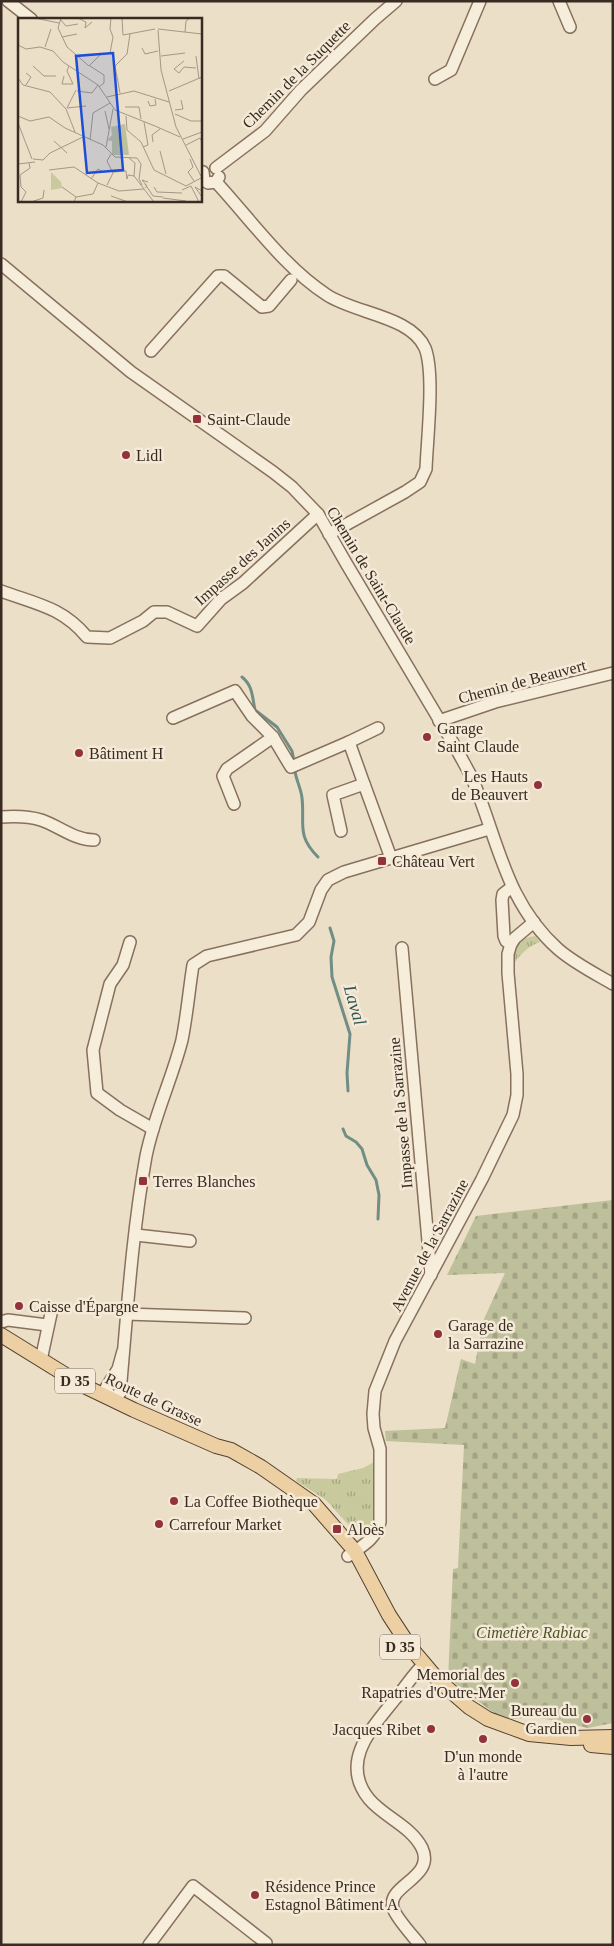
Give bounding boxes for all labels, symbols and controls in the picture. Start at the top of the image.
street label: Chemin de la Suquette [239,17,354,132]
inset map [18,18,201,201]
place label: Saint-Claude [207,411,291,428]
marker: Saint-Claude [191,413,203,425]
place label: Lidl [136,447,163,464]
marker: Lidl [120,449,132,461]
street label: Chemin de Saint-Claude [324,503,419,647]
street label: Impasse des Janins [191,514,294,609]
street label: Chemin de Beauvert [456,656,588,707]
place label: Garage Saint Claude [437,720,519,755]
marker: Garage Saint Claude [421,731,433,743]
place label: Bâtiment H [89,745,164,762]
marker: Bâtiment H [73,747,85,759]
place label: Les Hauts de Beauvert [451,768,529,803]
marker: Les Hauts de Beauvert [532,779,544,791]
place label: Château Vert [392,853,475,870]
marker: Château Vert [376,855,388,867]
water label: Laval [339,982,370,1027]
street label: Impasse de la Sarrazine [385,1037,417,1189]
place label: Terres Blanches [153,1173,255,1190]
marker: Terres Blanches [137,1175,149,1187]
street label: Avenue de la Sarrazine [387,1176,472,1314]
place label: Caisse d'Épargne [29,1297,139,1316]
marker: Caisse d'Épargne [13,1300,25,1312]
place label: Garage de la Sarrazine [448,1317,524,1352]
marker: Garage de la Sarrazine [432,1328,444,1340]
road number: D 35 [55,1368,95,1394]
street label: Route de Grasse [103,1370,205,1429]
place label: La Coffee Biothèque [184,1493,318,1511]
marker: La Coffee Biothèque [168,1495,180,1507]
place label: Carrefour Market [169,1516,282,1533]
marker: Carrefour Market [153,1518,165,1530]
place label: Aloès [347,1521,384,1538]
marker: Aloès [331,1523,343,1535]
park label: Cimetière Rabiac [476,1624,588,1641]
road number: D 35 [380,1634,420,1660]
place label: Memorial des Rapatries d'Outre-Mer [361,1666,506,1702]
marker: Memorial des Rapatries d'Outre-Mer [509,1677,521,1689]
place label: Bureau du Gardien [511,1702,577,1737]
marker: Bureau du Gardien [581,1713,593,1725]
place label: Jacques Ribet [333,1721,422,1739]
marker: Jacques Ribet [425,1723,437,1735]
marker: D'un monde à l'autre [477,1733,489,1745]
place label: D'un monde à l'autre [444,1748,522,1783]
place label: Résidence Prince Estagnol Bâtiment A [265,1878,399,1914]
marker: Résidence Prince Estagnol Bâtiment A [249,1889,261,1901]

